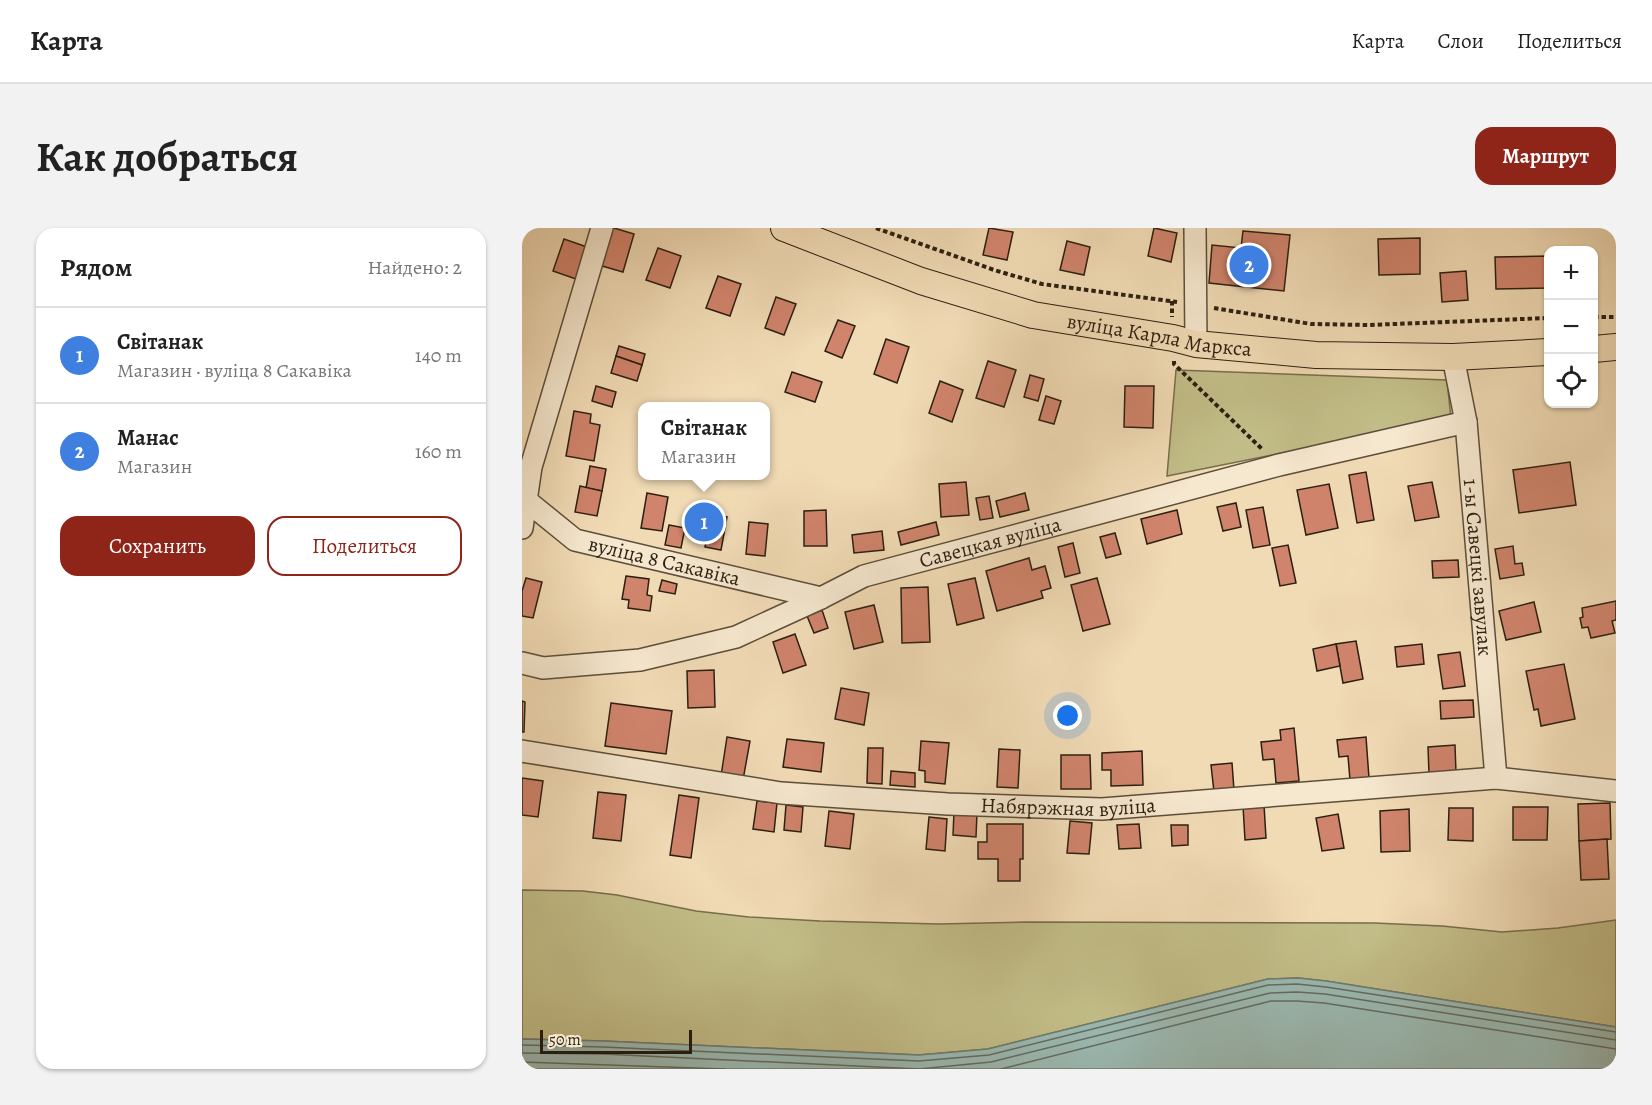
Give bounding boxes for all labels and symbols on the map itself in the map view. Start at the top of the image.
pin: 2 [1230,243,1268,288]
street label: вуліца Карла Маркса [1065,307,1253,363]
street label: 1-ы Савецкі завулак [1457,477,1500,657]
pin: 1 [684,500,723,544]
street label: Савецкая вуліца [916,510,1064,575]
street label: вуліца 8 Сакавіка [586,530,743,593]
your location [1053,701,1082,730]
street label: Набярэжная вуліца [980,791,1157,823]
scale bar [540,1027,692,1054]

